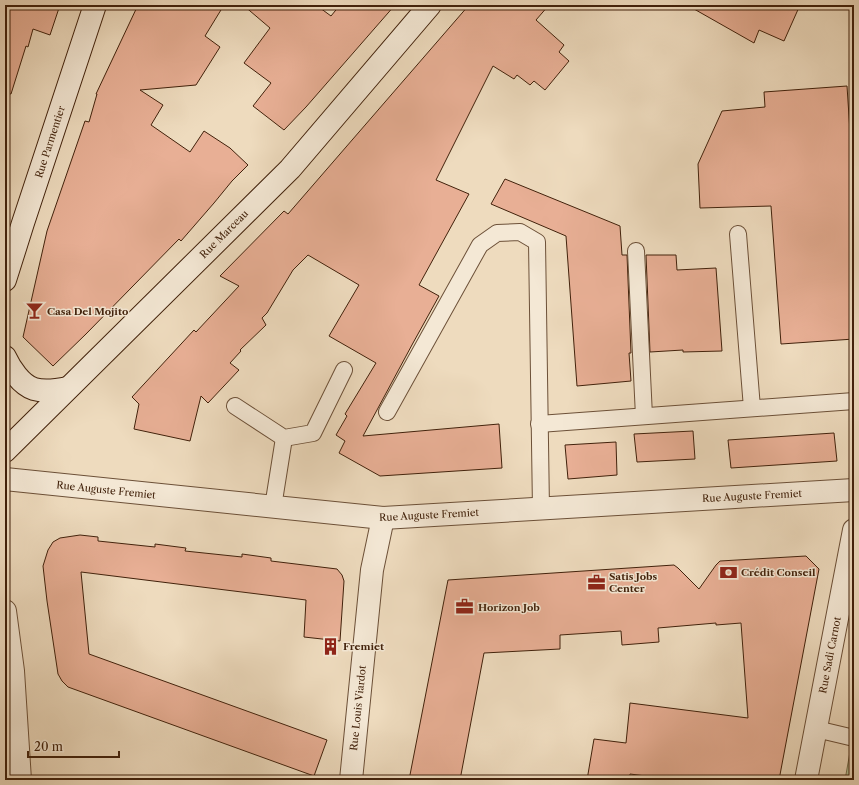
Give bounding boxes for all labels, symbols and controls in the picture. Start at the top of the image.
street label: Rue Parmentier [32,103,68,180]
street label: Rue Marceau [197,207,251,261]
bar icon: Casa Del Mojito [24,301,44,321]
place label: Casa Del Mojito [47,305,128,318]
street label: Rue Auguste Fremiet [56,478,157,502]
street label: Rue Auguste Fremiet [702,487,803,505]
street label: Rue Auguste Fremiet [379,506,480,524]
bank icon: Crédit Conseil [718,562,738,582]
place label: Crédit Conseil [741,566,816,579]
place label: Satis Jobs Center [609,570,658,595]
office icon: Satis Jobs Center [586,572,606,592]
office icon: Horizon Job [455,597,475,617]
place label: Horizon Job [478,601,540,614]
street label: Rue Sadi Carnot [816,615,844,694]
building icon: Fremiet [320,636,340,656]
place label: Fremiet [343,640,384,653]
street label: Rue Louis Viardot [347,664,369,751]
scale bar [28,733,119,759]
text: 20 m [34,739,63,754]

